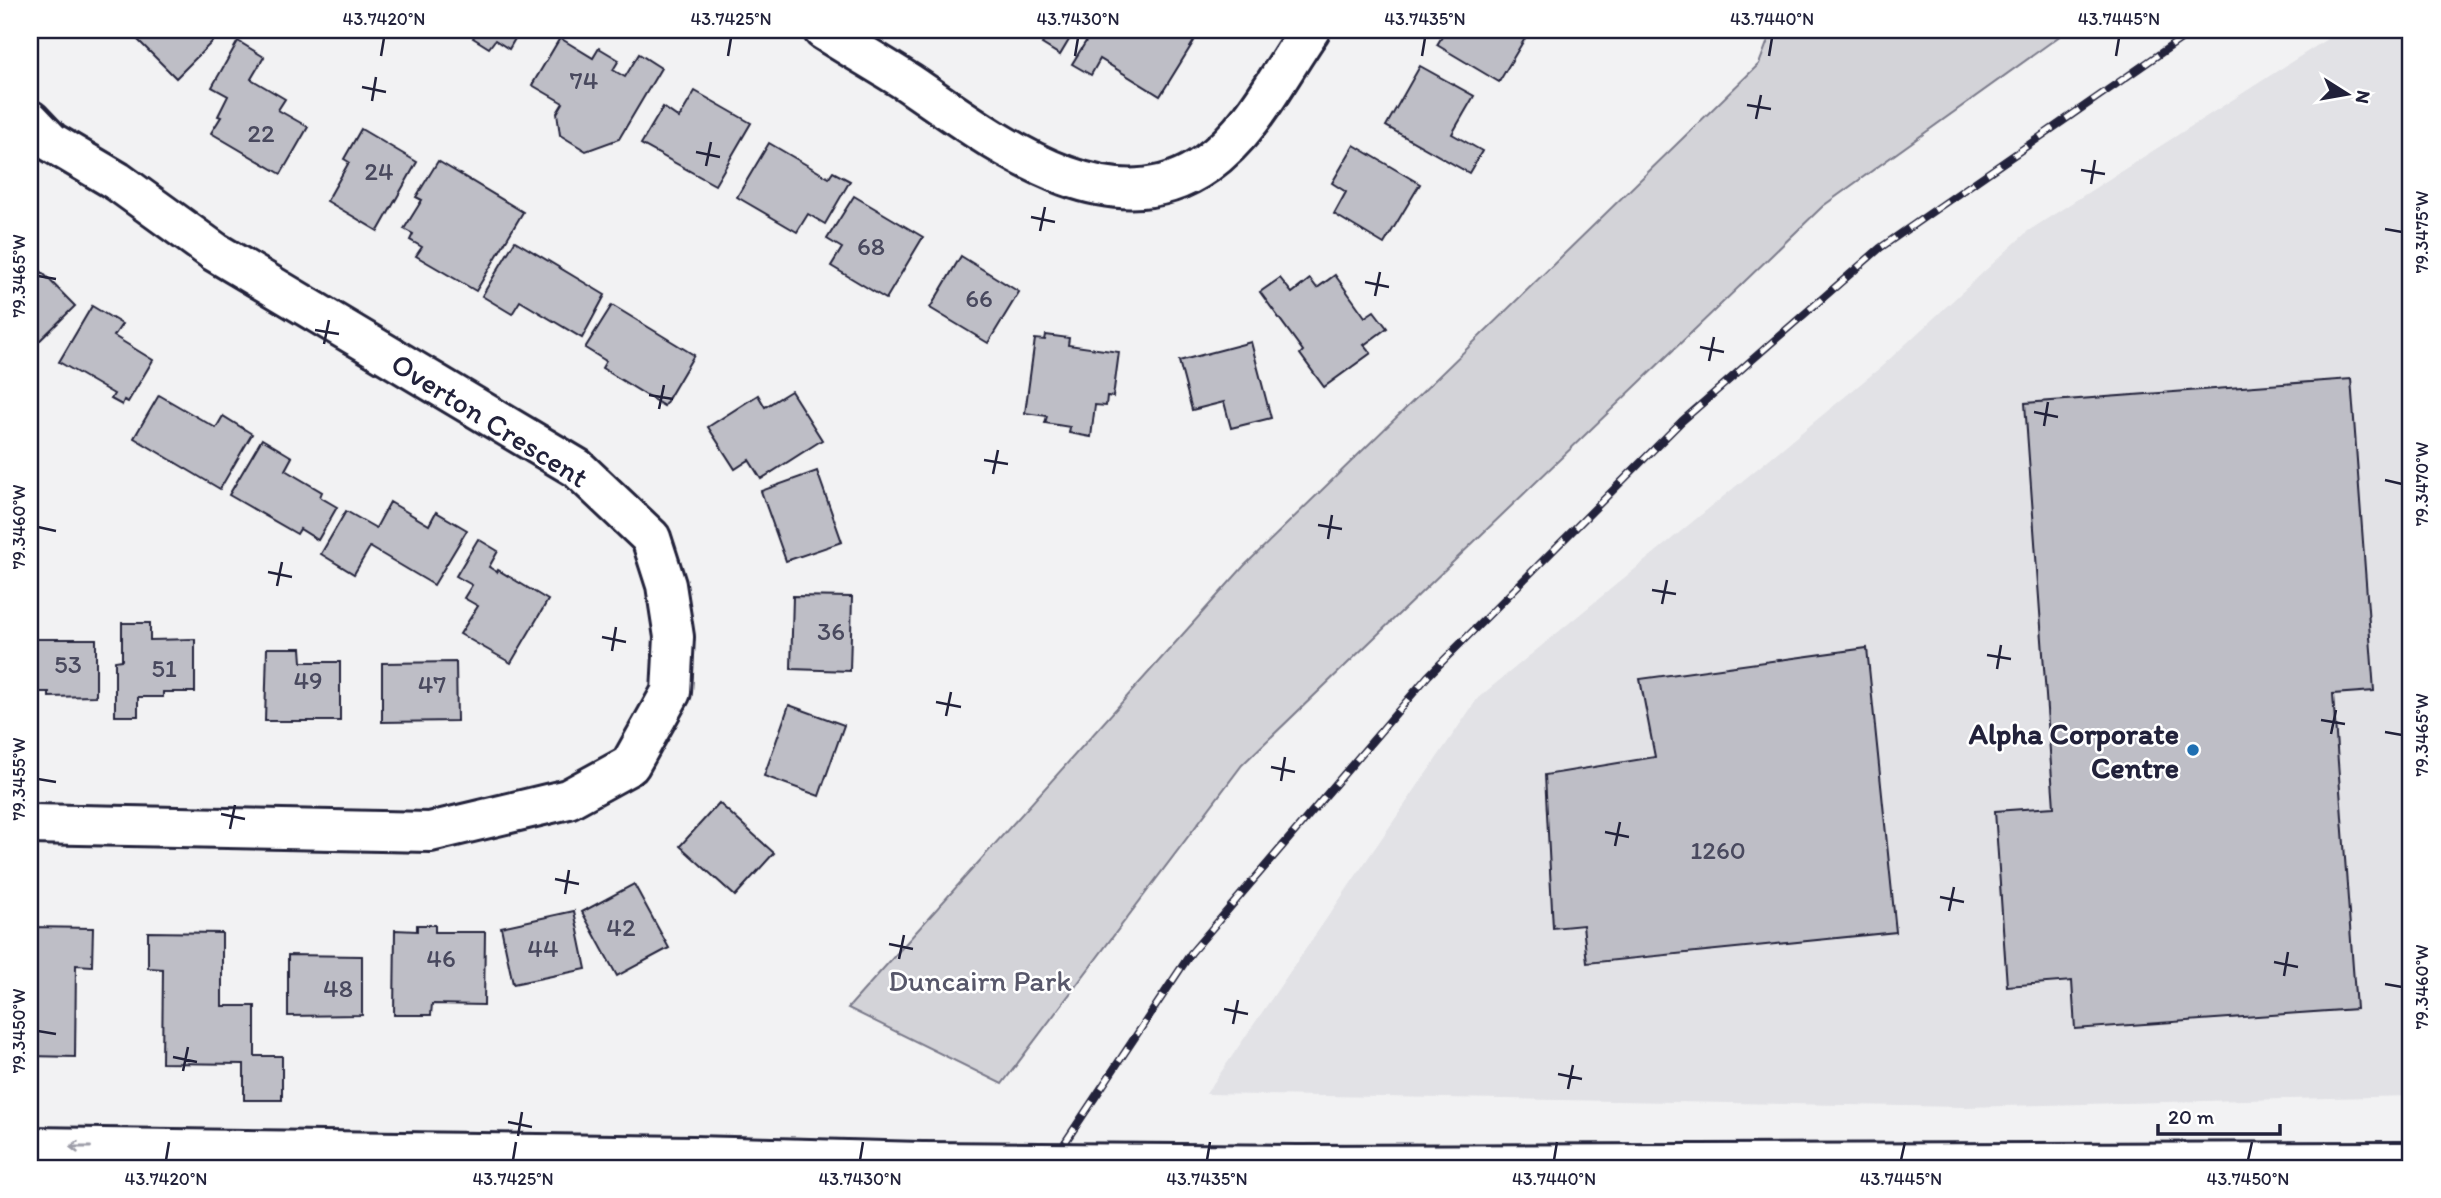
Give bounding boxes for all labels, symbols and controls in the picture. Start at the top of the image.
text: 43.7420°N [343,8,425,30]
text: 43.7425°N [690,8,772,30]
text: 43.7430°N [1036,8,1120,30]
text: 43.7435°N [1384,8,1466,30]
text: 43.7440°N [1730,8,1814,30]
text: 43.7445°N [2078,8,2160,30]
north arrow [2312,60,2382,130]
house number: 74 [570,64,599,96]
text: N [2351,89,2376,106]
house number: 22 [247,117,275,149]
house number: 24 [364,155,394,187]
text: 79.3475°W [2411,191,2433,273]
house number: 68 [857,230,885,262]
text: 79.3465°W [8,234,30,318]
house number: 66 [965,282,993,314]
street label: Overton Crescent [384,345,596,495]
text: 79.3470°W [2411,442,2433,526]
text: 79.3460°W [8,485,30,569]
house number: 36 [817,615,845,647]
house number: 53 [54,648,82,680]
house number: 51 [151,652,177,684]
house number: 49 [293,664,323,696]
house number: 47 [418,668,446,700]
text: 79.3465°W [2411,693,2433,777]
place label: Alpha Corporate Centre [1968,715,2179,786]
text: 79.3455°W [8,738,30,821]
marker: Alpha Corporate Centre [2185,742,2201,758]
house number: 1260 [1690,834,1746,866]
house number: 42 [606,911,636,943]
house number: 44 [527,932,559,964]
house number: 46 [426,942,456,974]
text: 79.3460°W [2411,945,2433,1029]
park label: Duncairn Park [888,962,1072,999]
house number: 48 [323,972,353,1004]
text: 79.3450°W [8,989,30,1073]
scale bar [2158,1093,2280,1137]
text: 20 m [2168,1104,2215,1129]
one-way arrow [68,1140,91,1154]
text: 43.7420°N [125,1168,207,1190]
text: 43.7425°N [472,1168,554,1190]
text: 43.7430°N [818,1168,902,1190]
text: 43.7435°N [1166,1168,1248,1190]
text: 43.7440°N [1512,1168,1596,1190]
text: 43.7445°N [1860,1168,1942,1190]
text: 43.7450°N [2207,1168,2289,1190]

